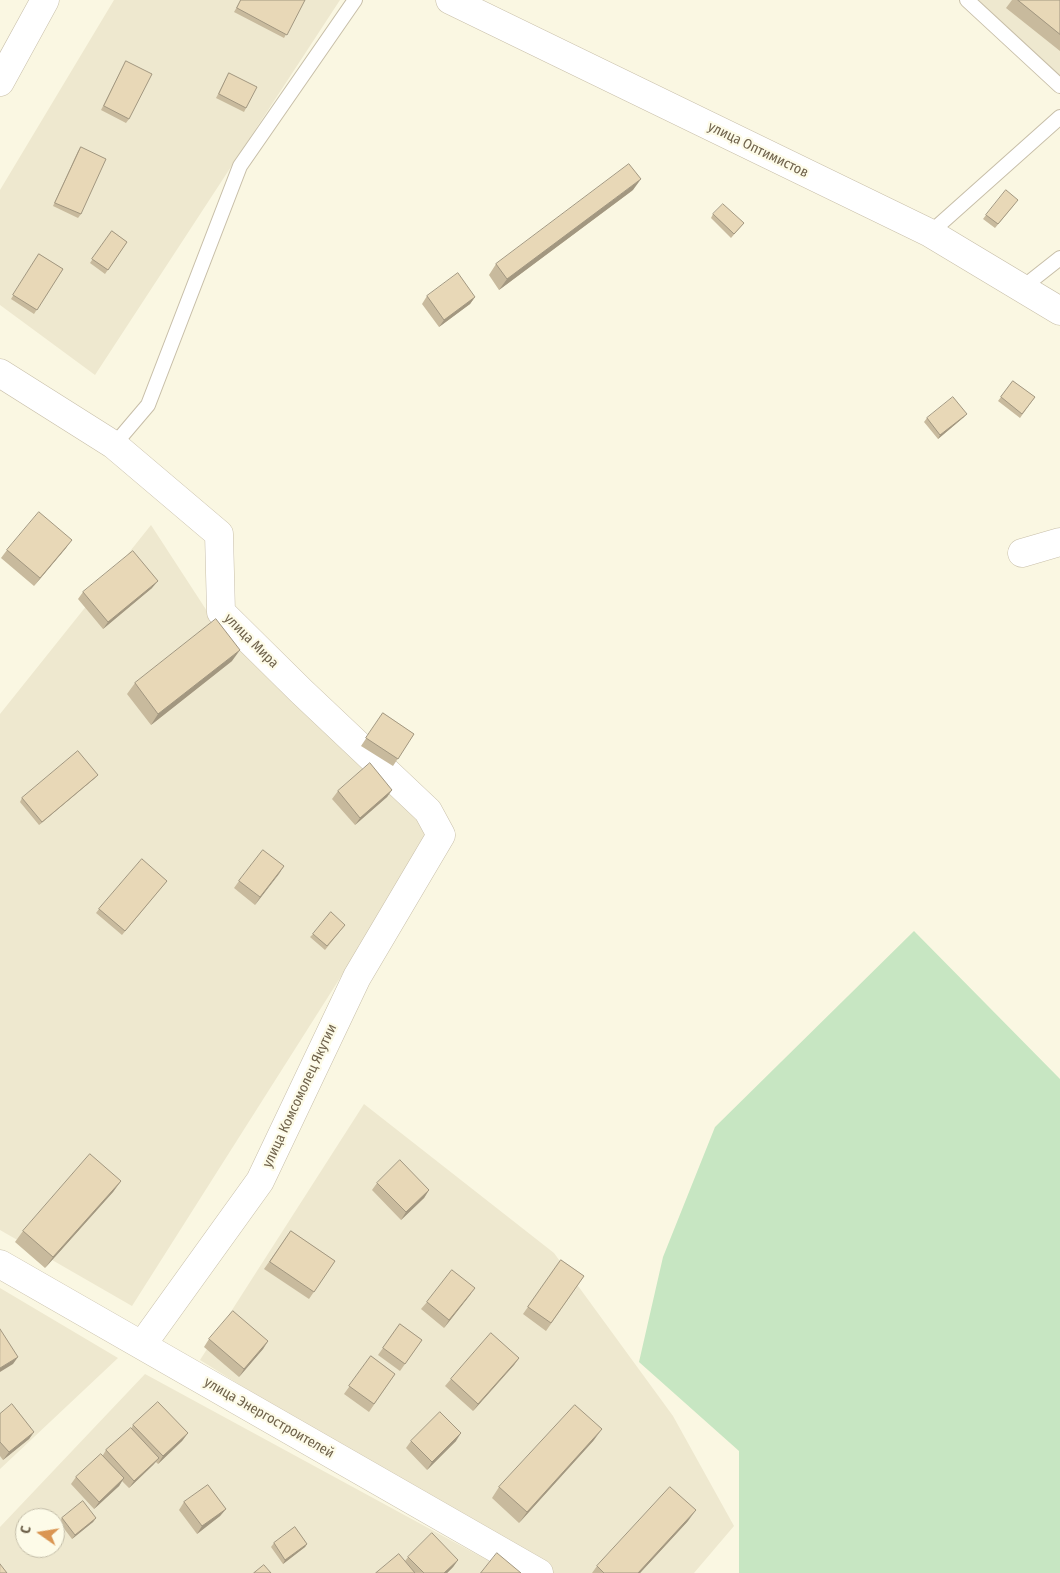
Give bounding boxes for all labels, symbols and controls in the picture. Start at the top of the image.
street label: улица Оптимистов [705,118,811,182]
street label: улица Мира [220,610,282,672]
street label: улица Комсомолец Якутии [259,1022,341,1170]
street label: улица Энергостроителей [201,1374,337,1462]
north arrow [15,1508,65,1558]
text: С [17,1524,35,1535]

